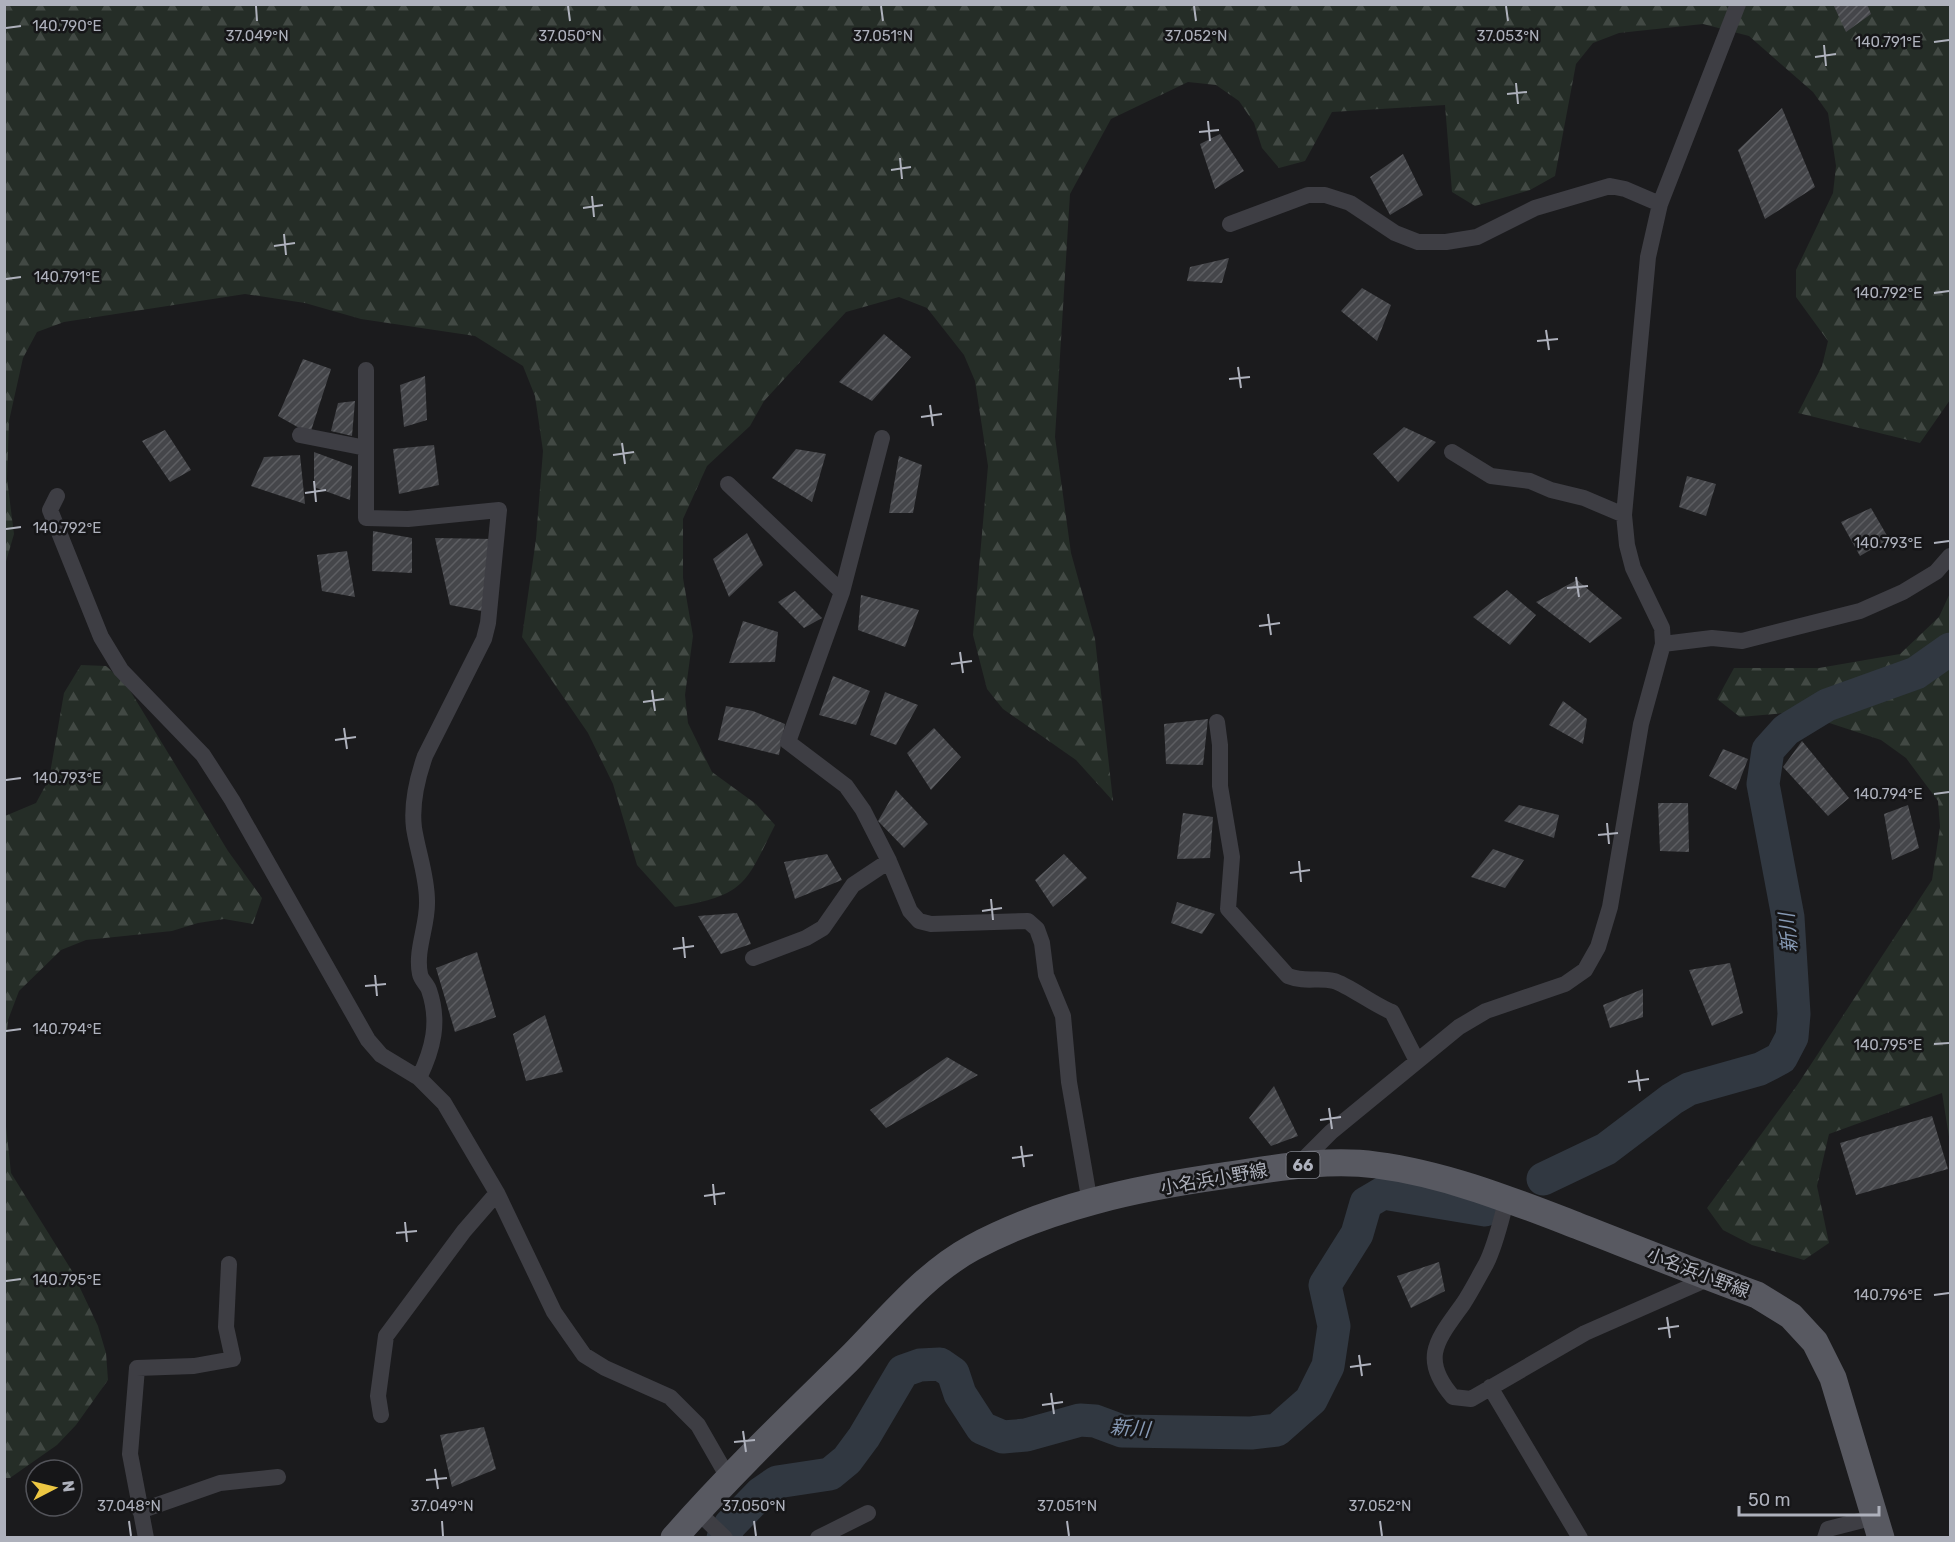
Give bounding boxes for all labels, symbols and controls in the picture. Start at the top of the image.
text: 140.790°E [32,17,102,35]
text: 37.049°N [225,27,289,45]
text: 37.050°N [538,27,602,45]
text: 37.051°N [853,27,913,45]
text: 37.052°N [1165,27,1227,45]
text: 37.053°N [1477,27,1539,45]
text: 140.791°E [1855,33,1921,51]
text: 140.791°E [34,268,100,286]
text: 140.792°E [1854,284,1922,302]
text: 140.792°E [33,519,101,537]
text: 140.793°E [1854,534,1922,552]
text: 140.793°E [33,769,101,787]
text: 140.794°E [1854,785,1922,803]
water label: 新川 [1774,910,1802,954]
text: 140.794°E [33,1020,101,1038]
text: 140.795°E [1854,1036,1922,1054]
road number: 66 [1286,1152,1320,1178]
street label: 小名浜小野線 [1159,1159,1269,1199]
street label: 小名浜小野線 [1644,1243,1752,1303]
text: 140.795°E [33,1271,101,1289]
text: 140.796°E [1854,1286,1922,1304]
water label: 新川 [1109,1414,1153,1442]
north arrow [24,1458,84,1518]
text: N [58,1479,79,1493]
scale bar [1739,1479,1878,1517]
text: 50 m [1748,1489,1791,1511]
text: 37.048°N [97,1497,161,1515]
text: 37.049°N [410,1497,474,1515]
text: 37.050°N [722,1497,786,1515]
text: 37.051°N [1037,1497,1097,1515]
text: 37.052°N [1349,1497,1411,1515]

